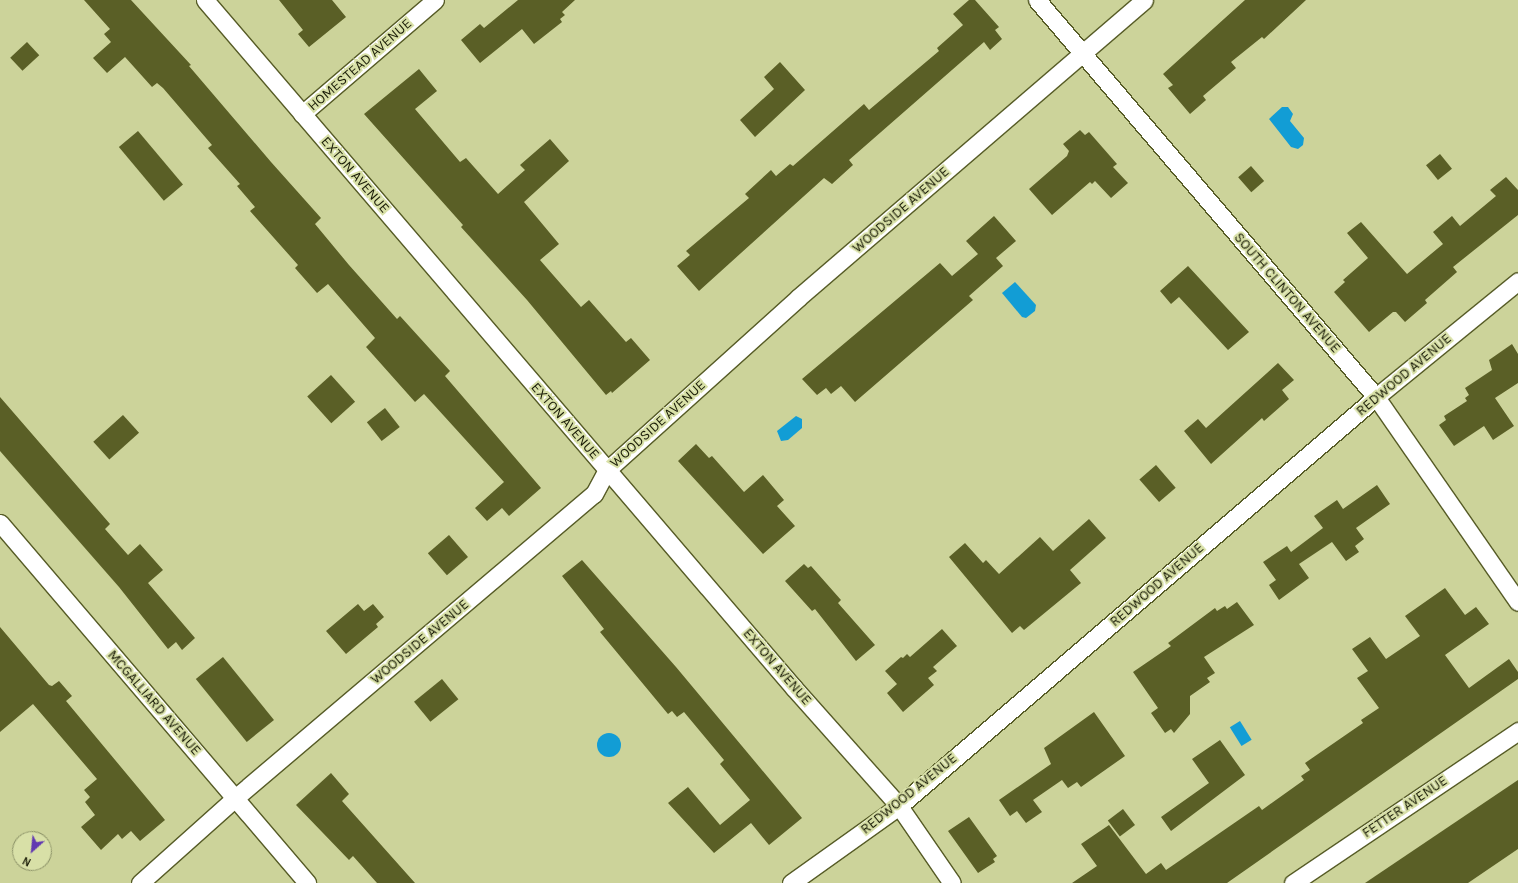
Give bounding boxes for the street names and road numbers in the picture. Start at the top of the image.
street label: HOMESTEAD AVENUE [305,15,415,115]
street label: EXTON AVENUE [317,133,393,217]
street label: WOODSIDE AVENUE [849,163,953,257]
street label: SOUTH CLINTON AVENUE [1230,229,1344,357]
street label: REDWOOD AVENUE [1353,330,1455,420]
street label: WOODSIDE AVENUE [607,377,709,471]
street label: EXTON AVENUE [527,379,603,463]
street label: REDWOOD AVENUE [1107,540,1207,630]
street label: WOODSIDE AVENUE [368,596,472,688]
street label: EXTON AVENUE [739,625,815,709]
street label: MCGALLIARD AVENUE [104,647,204,759]
street label: REDWOOD AVENUE [858,750,960,838]
street label: FETTER AVENUE [1359,772,1451,842]

